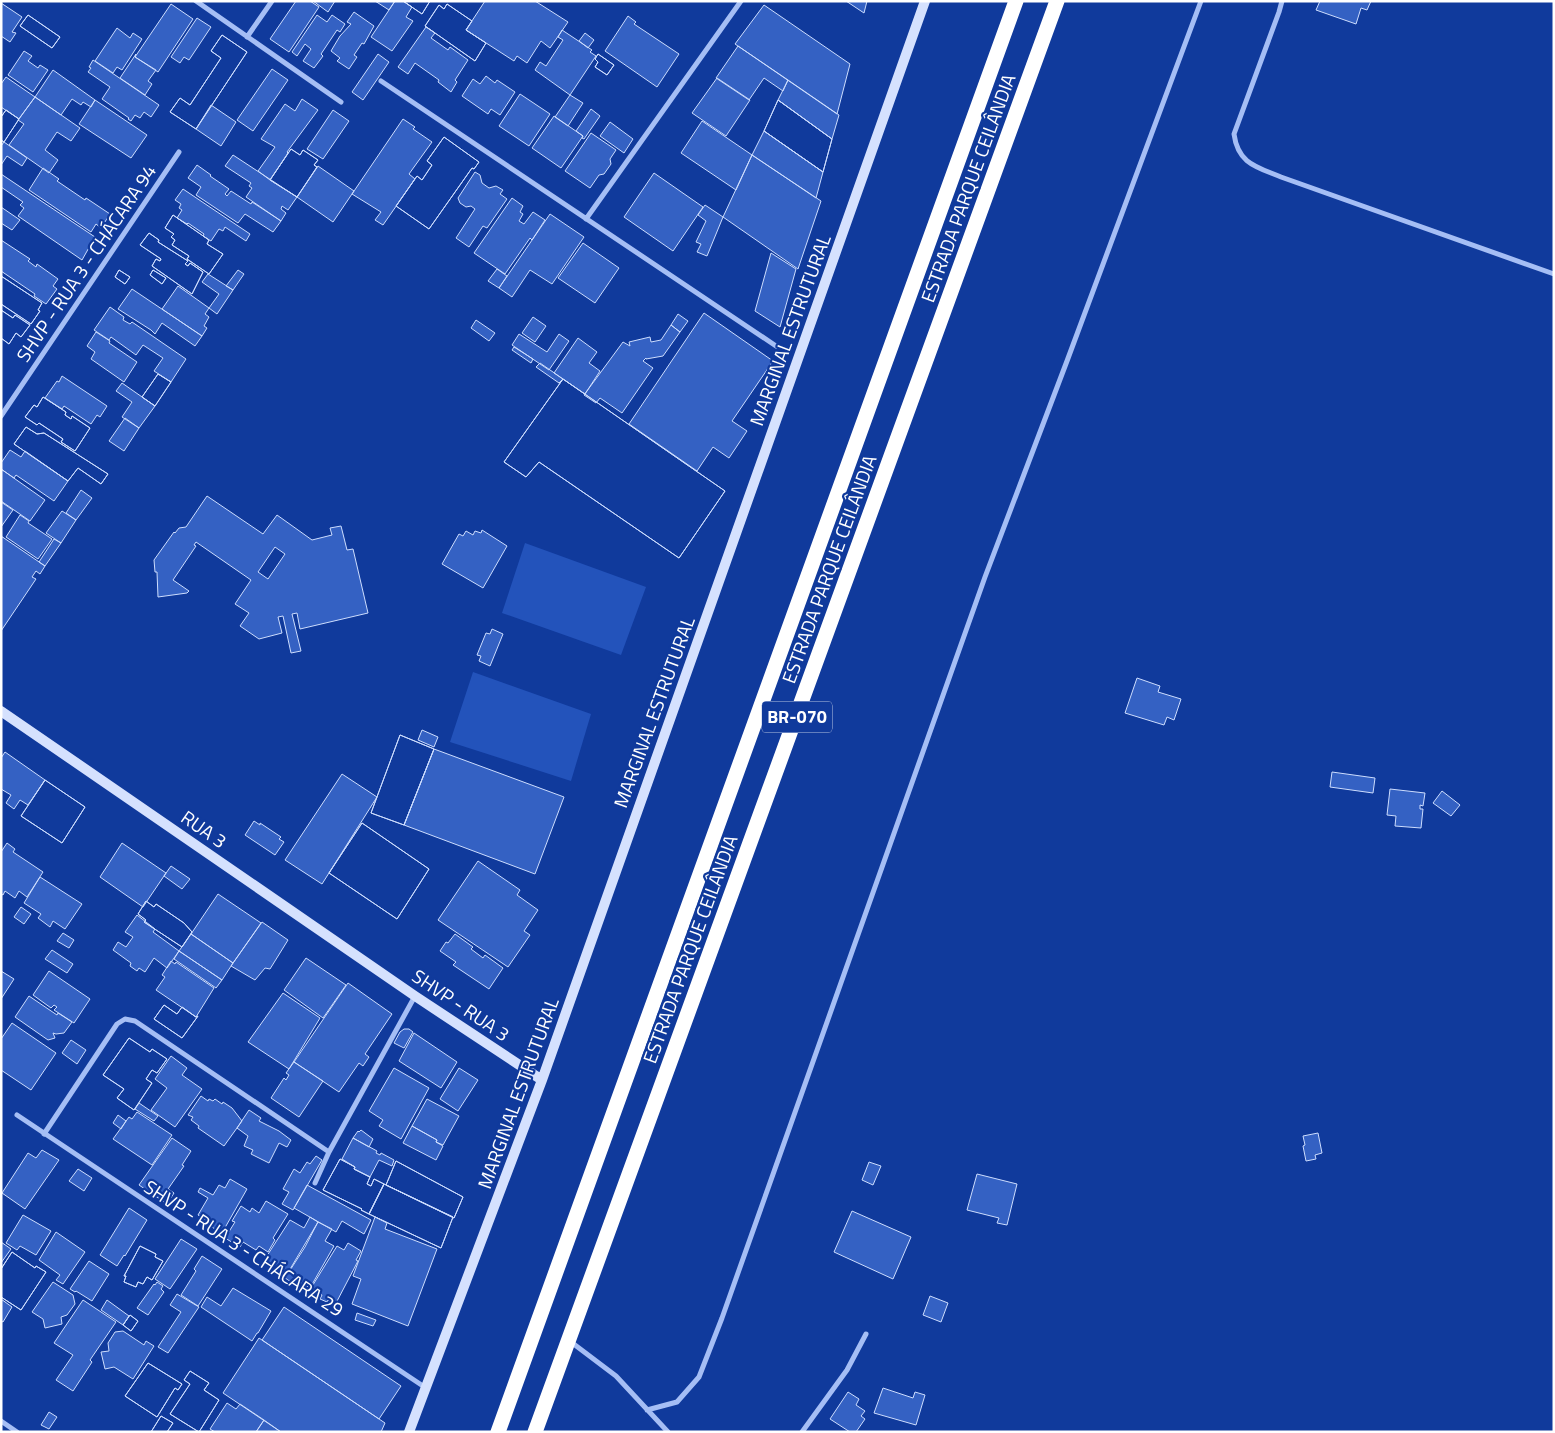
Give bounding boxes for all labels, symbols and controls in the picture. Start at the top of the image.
street label: ESTRADA PARQUE CEILÂNDIA [913,69,1022,306]
street label: SHVP - RUA 3 - CHÁCARA 94 [8,158,163,367]
street label: MARGINAL ESTRUTURAL [741,230,838,430]
street label: ESTRADA PARQUE CEILÂNDIA [774,450,883,687]
street label: MARGINAL ESTRUTURAL [605,612,702,812]
road number: BR-070 [762,702,832,732]
street label: RUA 3 [176,802,233,855]
street label: ESTRADA PARQUE CEILÂNDIA [635,830,744,1067]
street label: SHVP - RUA 3 [407,961,516,1048]
street label: MARGINAL ESTRUTURAL [469,993,566,1193]
street label: SHVP - RUA 3 - CHÁCARA 29 [139,1172,350,1323]

